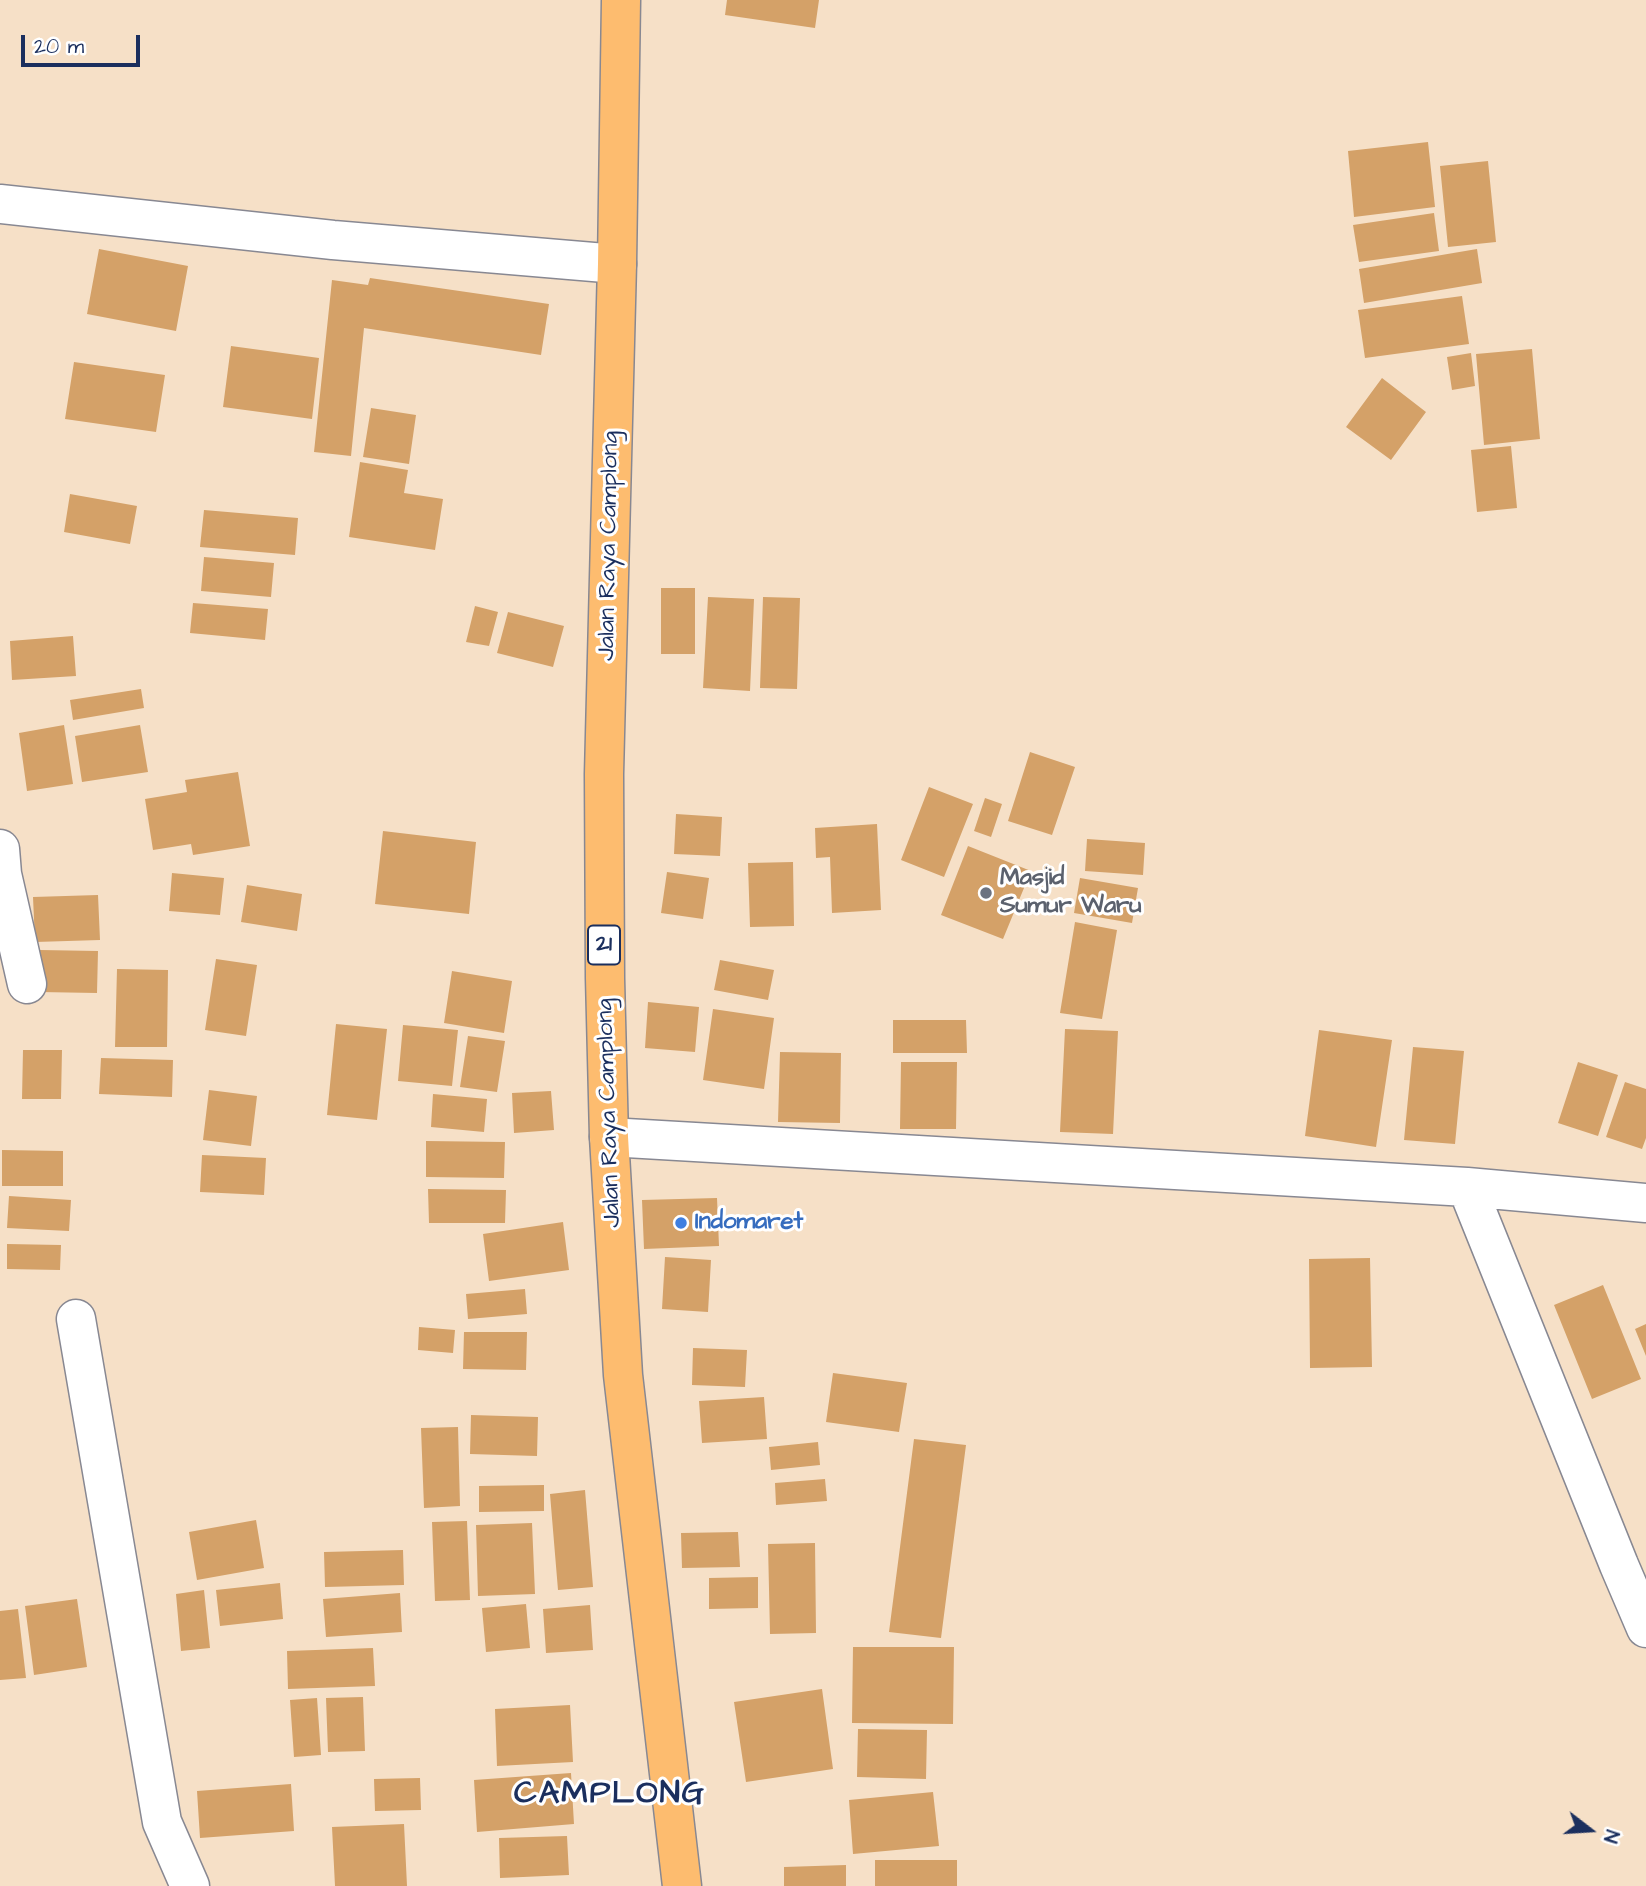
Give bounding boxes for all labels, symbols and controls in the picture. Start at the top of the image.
scale bar [24,21,144,65]
text: 20 m [34,32,84,61]
street label: Jalan Raya Camplong [594,431,626,661]
place label: Masjid Sumur Waru [1000,865,1142,921]
marker: Masjid Sumur Waru [978,885,994,901]
road number: 21 [588,926,620,964]
street label: Jalan Raya Camplong [592,998,628,1228]
place label: Indomaret [695,1209,803,1237]
marker: Indomaret [673,1215,689,1231]
district label: CAMPLONG [515,1776,705,1814]
north arrow [1555,1795,1625,1865]
text: N [1596,1827,1625,1846]

